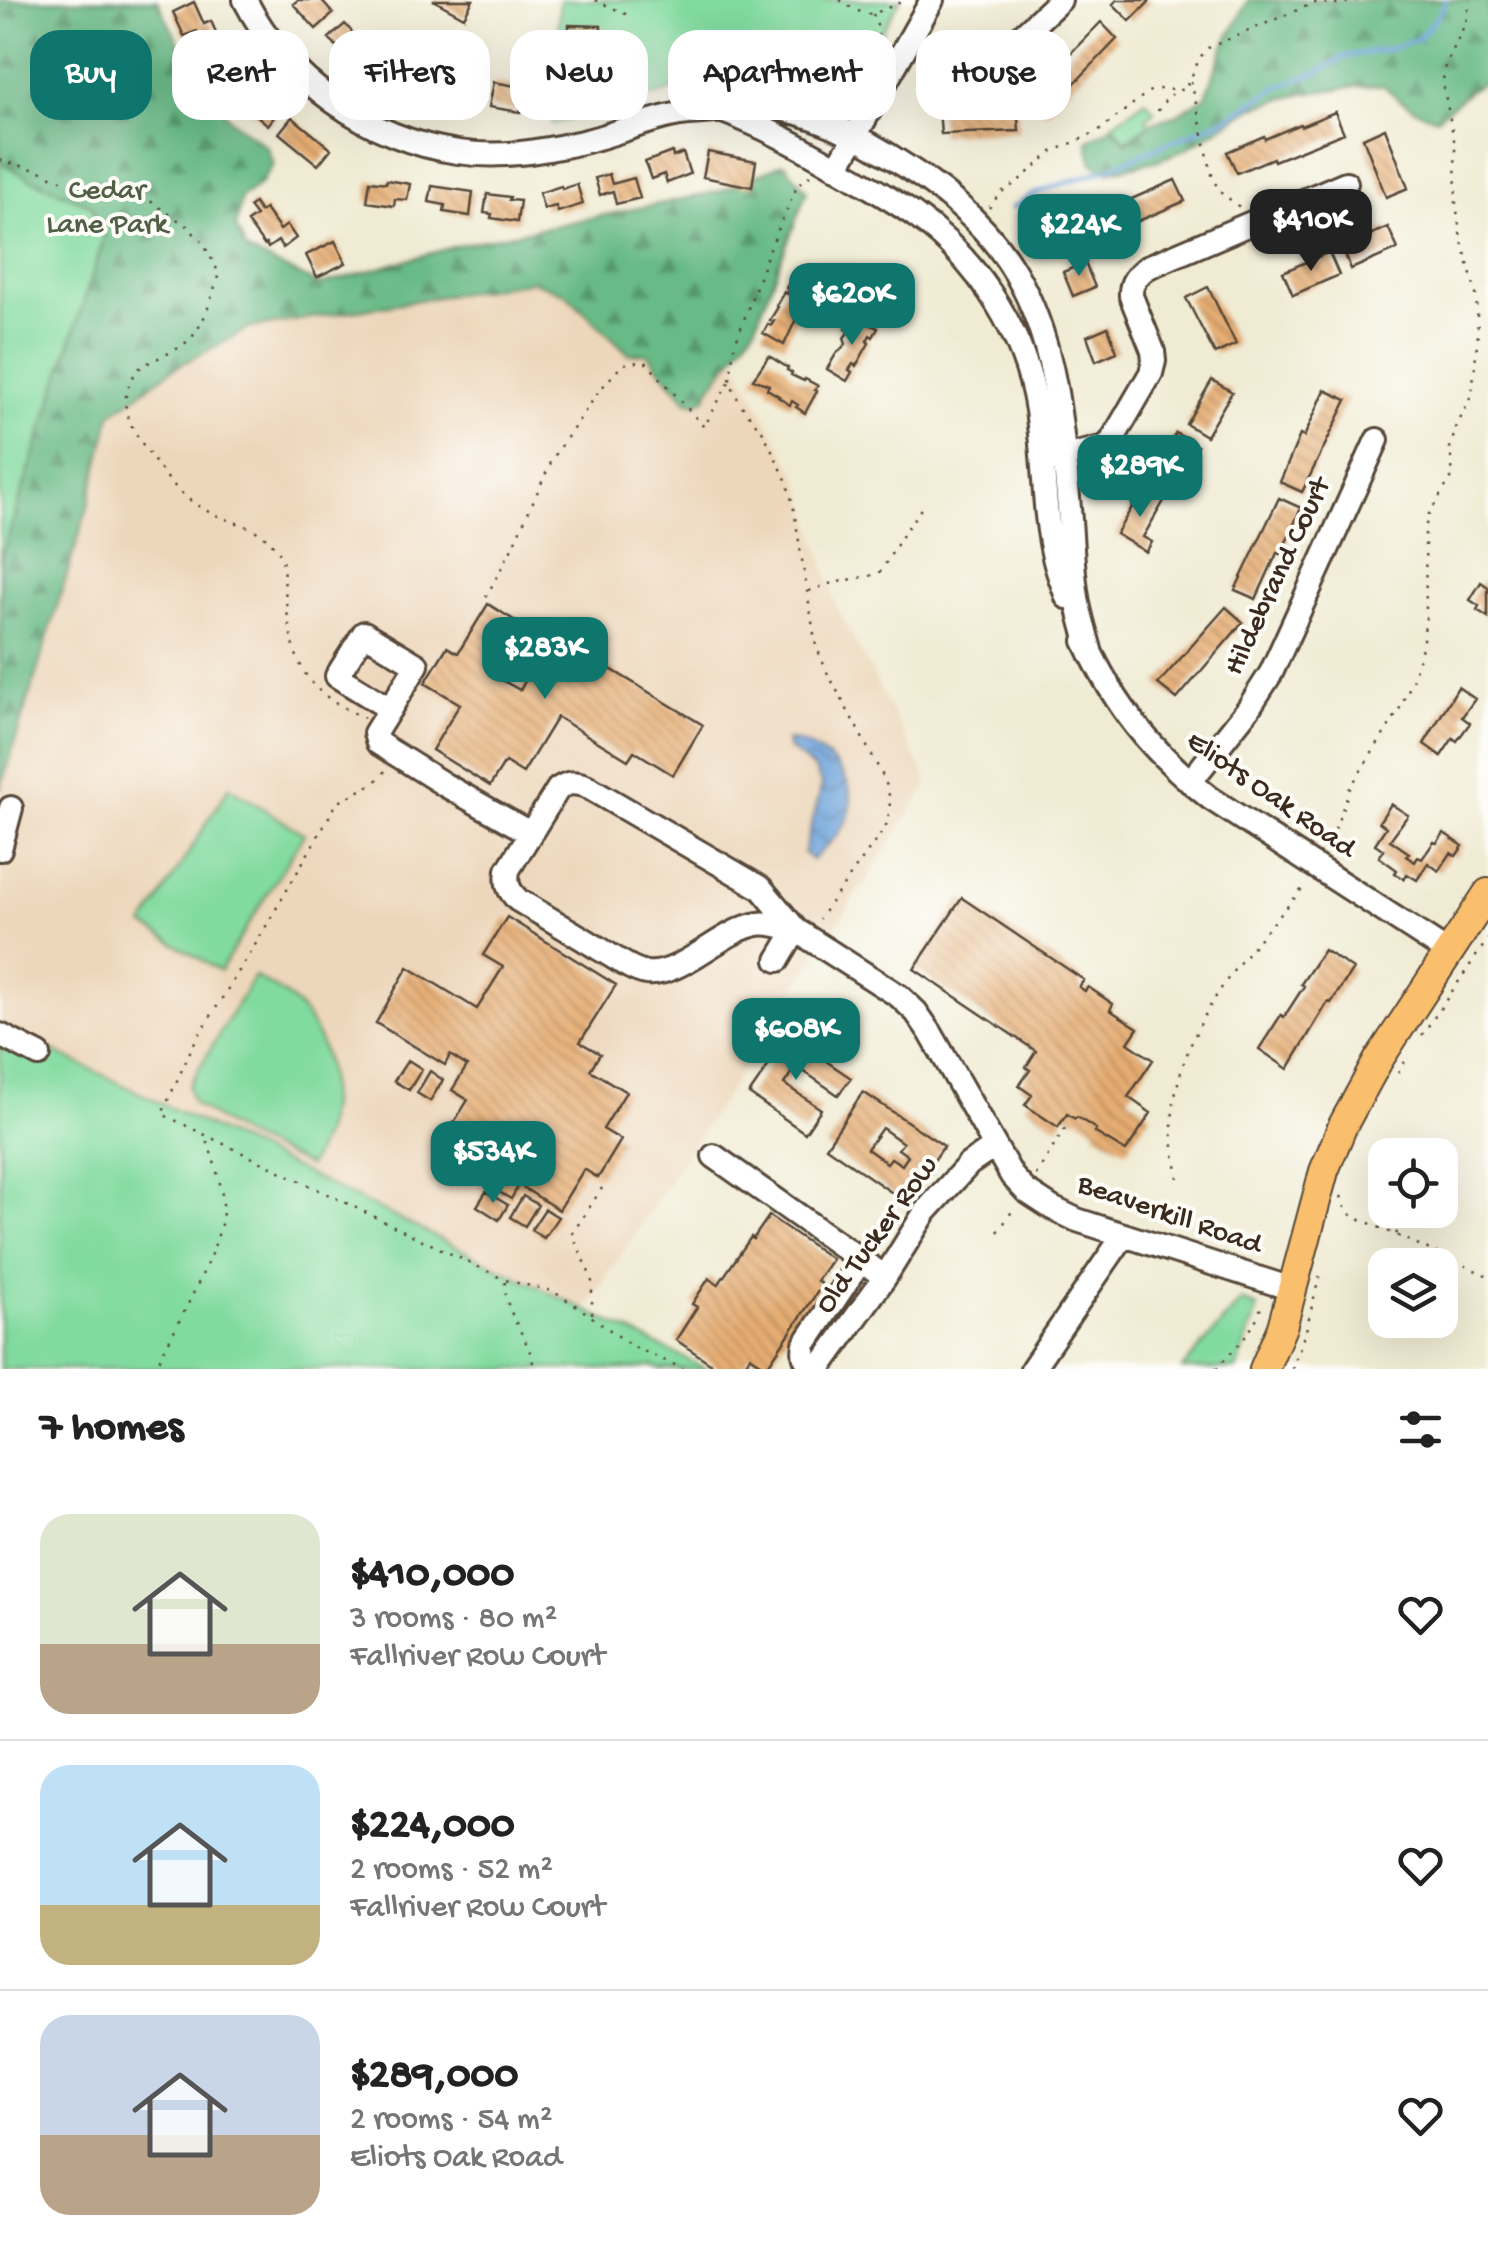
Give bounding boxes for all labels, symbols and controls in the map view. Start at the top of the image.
chip: Buy [30,30,152,120]
chip: Rent [172,30,309,120]
chip: Filters [329,30,490,120]
chip: New [510,30,648,120]
chip: Apartment [668,30,896,120]
chip: House [916,30,1071,120]
park label: Cedar Lane Park [46,175,170,244]
pin: $410K [1241,189,1381,274]
pin: $224K [1009,194,1149,279]
text: $410K [1272,202,1350,240]
text: $224K [1040,207,1118,245]
pin: $620K [782,263,922,348]
text: $620K [811,276,893,314]
pin: $289K [1070,435,1210,520]
text: $289K [1099,448,1181,486]
street label: Hildebrand Court [1218,470,1341,681]
pin: $283K [475,617,615,702]
text: $283K [504,630,586,668]
street label: Eliots Oak Road [1179,725,1363,869]
pin: $608K [726,998,866,1083]
text: $608K [754,1011,838,1049]
pin: $534K [423,1121,563,1206]
text: $534K [453,1134,533,1172]
map controls [1368,1138,1458,1338]
button: locate [1368,1138,1458,1228]
street label: Old Tucker Row [809,1150,947,1322]
street label: Beaverkill Road [1071,1168,1268,1265]
button: layers [1368,1248,1458,1338]
icon: filters [1393,1402,1448,1457]
text: 7 homes [40,1405,183,1454]
text: $410,000 [350,1552,514,1601]
icon: home [120,1554,240,1674]
icon: heart [1393,1587,1448,1642]
text: 3 rooms · 80 m² [350,1601,557,1639]
text: Fallriver Row Court [350,1639,605,1677]
text: $224,000 [350,1803,515,1852]
icon: home [120,1805,240,1925]
icon: heart [1393,1838,1448,1893]
text: 2 rooms · 52 m² [350,1852,553,1890]
text: Fallriver Row Court [350,1890,605,1928]
text: $289,000 [350,2053,518,2102]
icon: home [120,2055,240,2175]
icon: heart [1393,2088,1448,2143]
text: 2 rooms · 54 m² [350,2102,552,2140]
text: Eliots Oak Road [350,2140,562,2178]

